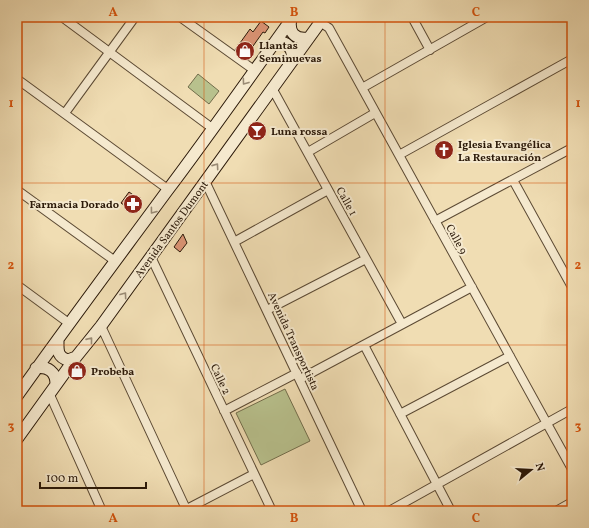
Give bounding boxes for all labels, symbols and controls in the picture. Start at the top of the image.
text: A [108,4,118,22]
text: B [290,4,299,22]
text: C [472,4,480,22]
place label: Llantas Seminuevas [259,39,322,67]
shop icon: Llantas Seminuevas [234,40,256,62]
one-way arrow [243,78,250,85]
text: 1 [8,95,14,113]
text: 1 [575,95,581,113]
bar icon: Luna rossa [246,120,268,142]
place label: Luna rossa [271,125,327,140]
place label: Iglesia Evangélica La Restauración [458,138,551,166]
church icon: Iglesia Evangélica La Restauración [433,139,455,161]
one-way arrow [211,163,219,170]
street label: Avenida Santos Dumont [132,178,213,281]
street label: Calle 1 [332,185,360,219]
pharmacy icon: Farmacia Dorado [122,193,144,215]
place label: Farmacia Dorado [29,198,119,213]
one-way arrow [151,206,158,213]
street label: Calle 9 [441,222,470,258]
text: 2 [8,257,15,275]
text: 2 [575,257,582,275]
street label: Avenida Transportista [263,290,322,394]
one-way arrow [119,292,126,299]
one-way arrow [85,337,92,344]
shop icon: Probeba [66,360,88,382]
street label: Calle 2 [206,362,233,398]
place label: Probeba [91,365,134,380]
text: 3 [8,418,15,436]
text: 3 [575,418,582,436]
north arrow [511,450,551,490]
text: N [531,461,547,473]
scale bar [40,464,146,490]
text: 100 m [46,471,79,487]
text: A [108,510,118,528]
text: B [290,510,299,528]
text: C [472,510,480,528]

